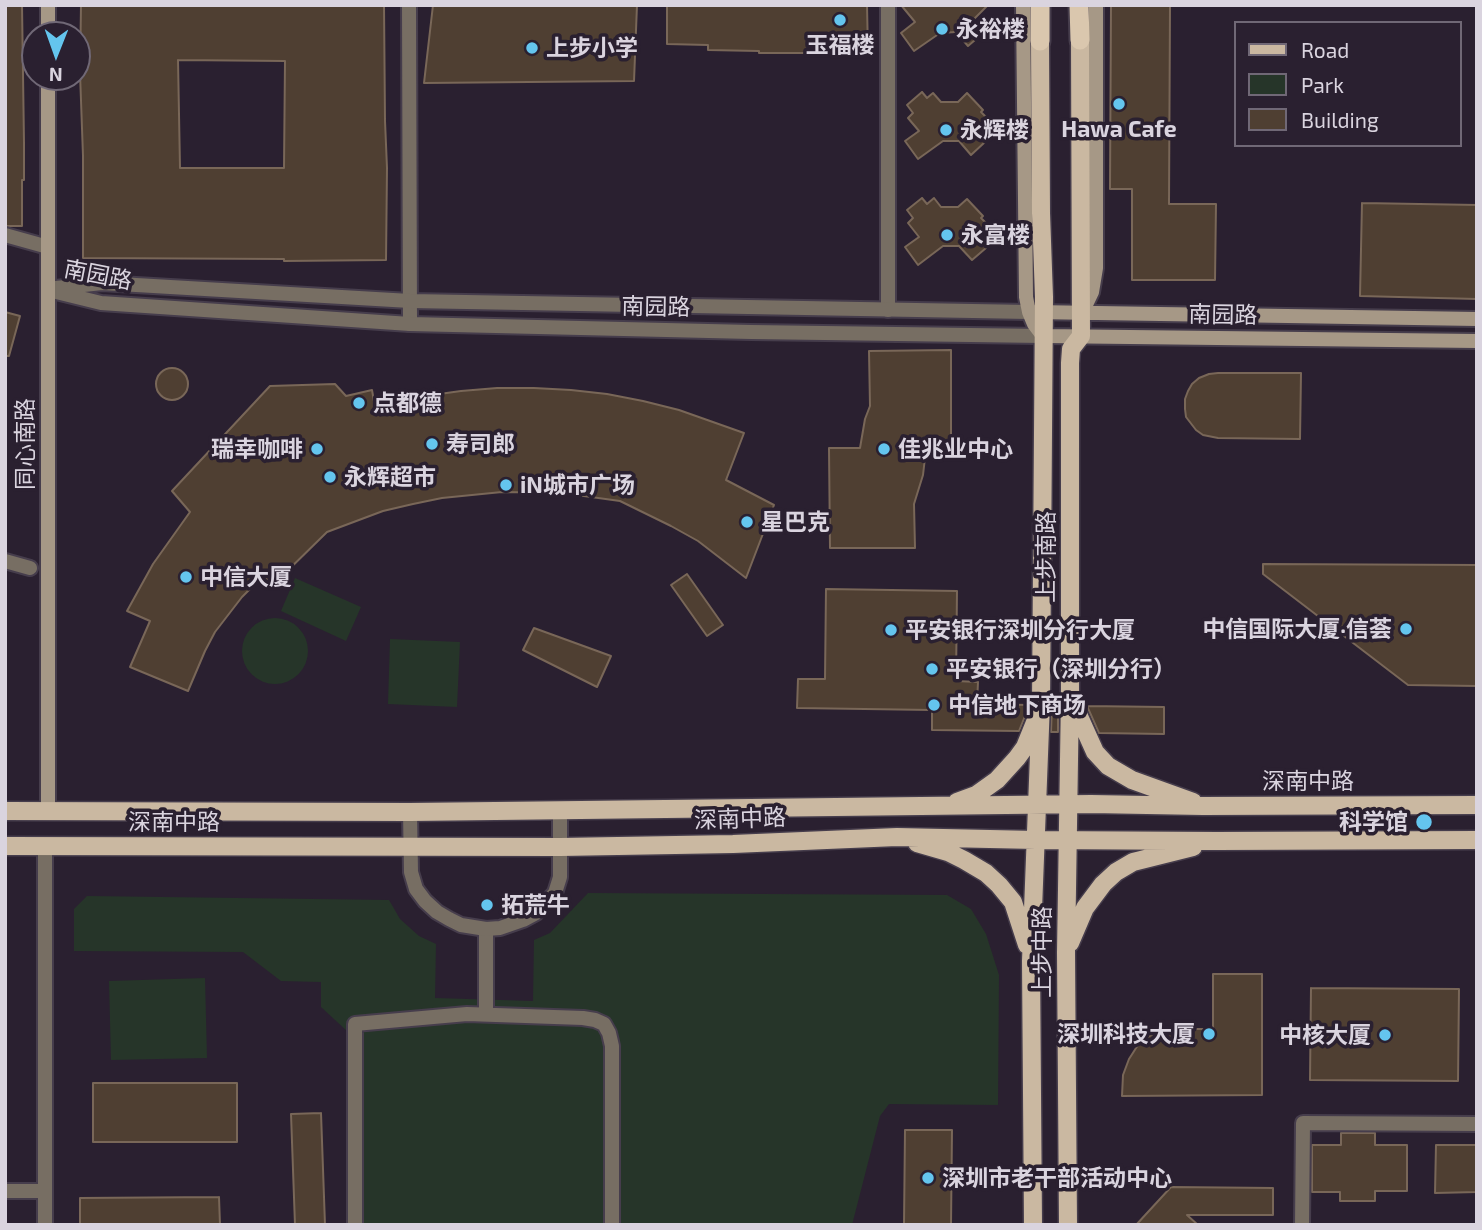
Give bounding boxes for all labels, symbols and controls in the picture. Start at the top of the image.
marker: 玉福楼 [832,12,848,28]
place label: 永裕楼 [956,15,1025,43]
north arrow [21,21,91,91]
marker: 永裕楼 [934,21,950,37]
legend [1234,21,1461,147]
place label: 玉福楼 [806,31,874,59]
place label: 上步小学 [546,34,638,62]
text: Road [1301,37,1349,62]
marker: 上步小学 [524,40,540,56]
text: N [49,64,63,87]
text: Park [1301,72,1344,97]
marker: Hawa Cafe [1111,96,1127,112]
text: Building [1301,107,1379,132]
place label: Hawa Cafe [1061,115,1177,143]
place label: 永辉楼 [960,116,1029,144]
marker: 永辉楼 [938,122,954,138]
place label: 永富楼 [961,221,1030,249]
marker: 永富楼 [939,227,955,243]
street label: 南园路 [62,255,134,295]
street label: 南园路 [621,293,691,321]
street label: 南园路 [1188,301,1258,329]
place label: 点都德 [373,389,442,417]
marker: 点都德 [351,395,367,411]
street label: 同心南路 [11,398,39,490]
place label: 寿司郎 [446,430,515,458]
place label: 瑞幸咖啡 [211,435,303,463]
place label: 佳兆业中心 [898,435,1013,463]
marker: 寿司郎 [424,436,440,452]
marker: 瑞幸咖啡 [309,441,325,457]
marker: 佳兆业中心 [876,441,892,457]
place label: 永辉超市 [344,463,436,491]
marker: 永辉超市 [322,469,338,485]
place label: iN城市广场 [520,471,635,499]
marker: iN城市广场 [498,477,514,493]
place label: 星巴克 [761,508,830,536]
street label: 上步南路 [1032,511,1060,603]
marker: 星巴克 [739,514,755,530]
place label: 中信大厦 [200,563,292,591]
marker: 中信大厦 [178,569,194,585]
place label: 中信国际大厦·信荟 [1202,615,1392,643]
place label: 平安银行深圳分行大厦 [905,616,1135,644]
marker: 中信国际大厦·信荟 [1398,621,1414,637]
marker: 平安银行深圳分行大厦 [883,622,899,638]
place label: 平安银行（深圳分行） [946,655,1176,683]
marker: 平安银行（深圳分行） [924,661,940,677]
place label: 中信地下商场 [948,691,1086,719]
marker: 中信地下商场 [926,697,942,713]
street label: 深南中路 [1262,767,1354,795]
street label: 深南中路 [694,804,786,834]
street label: 深南中路 [128,808,220,836]
place label: 科学馆 [1339,808,1408,836]
marker: 科学馆 [1414,812,1434,832]
place label: 拓荒牛 [501,891,570,919]
marker: 拓荒牛 [479,897,495,913]
street label: 上步中路 [1028,906,1056,998]
place label: 深圳科技大厦 [1057,1020,1195,1048]
place label: 中核大厦 [1279,1021,1371,1049]
marker: 深圳科技大厦 [1201,1026,1217,1042]
marker: 中核大厦 [1377,1027,1393,1043]
place label: 深圳市老干部活动中心 [942,1164,1172,1192]
marker: 深圳市老干部活动中心 [920,1170,936,1186]

